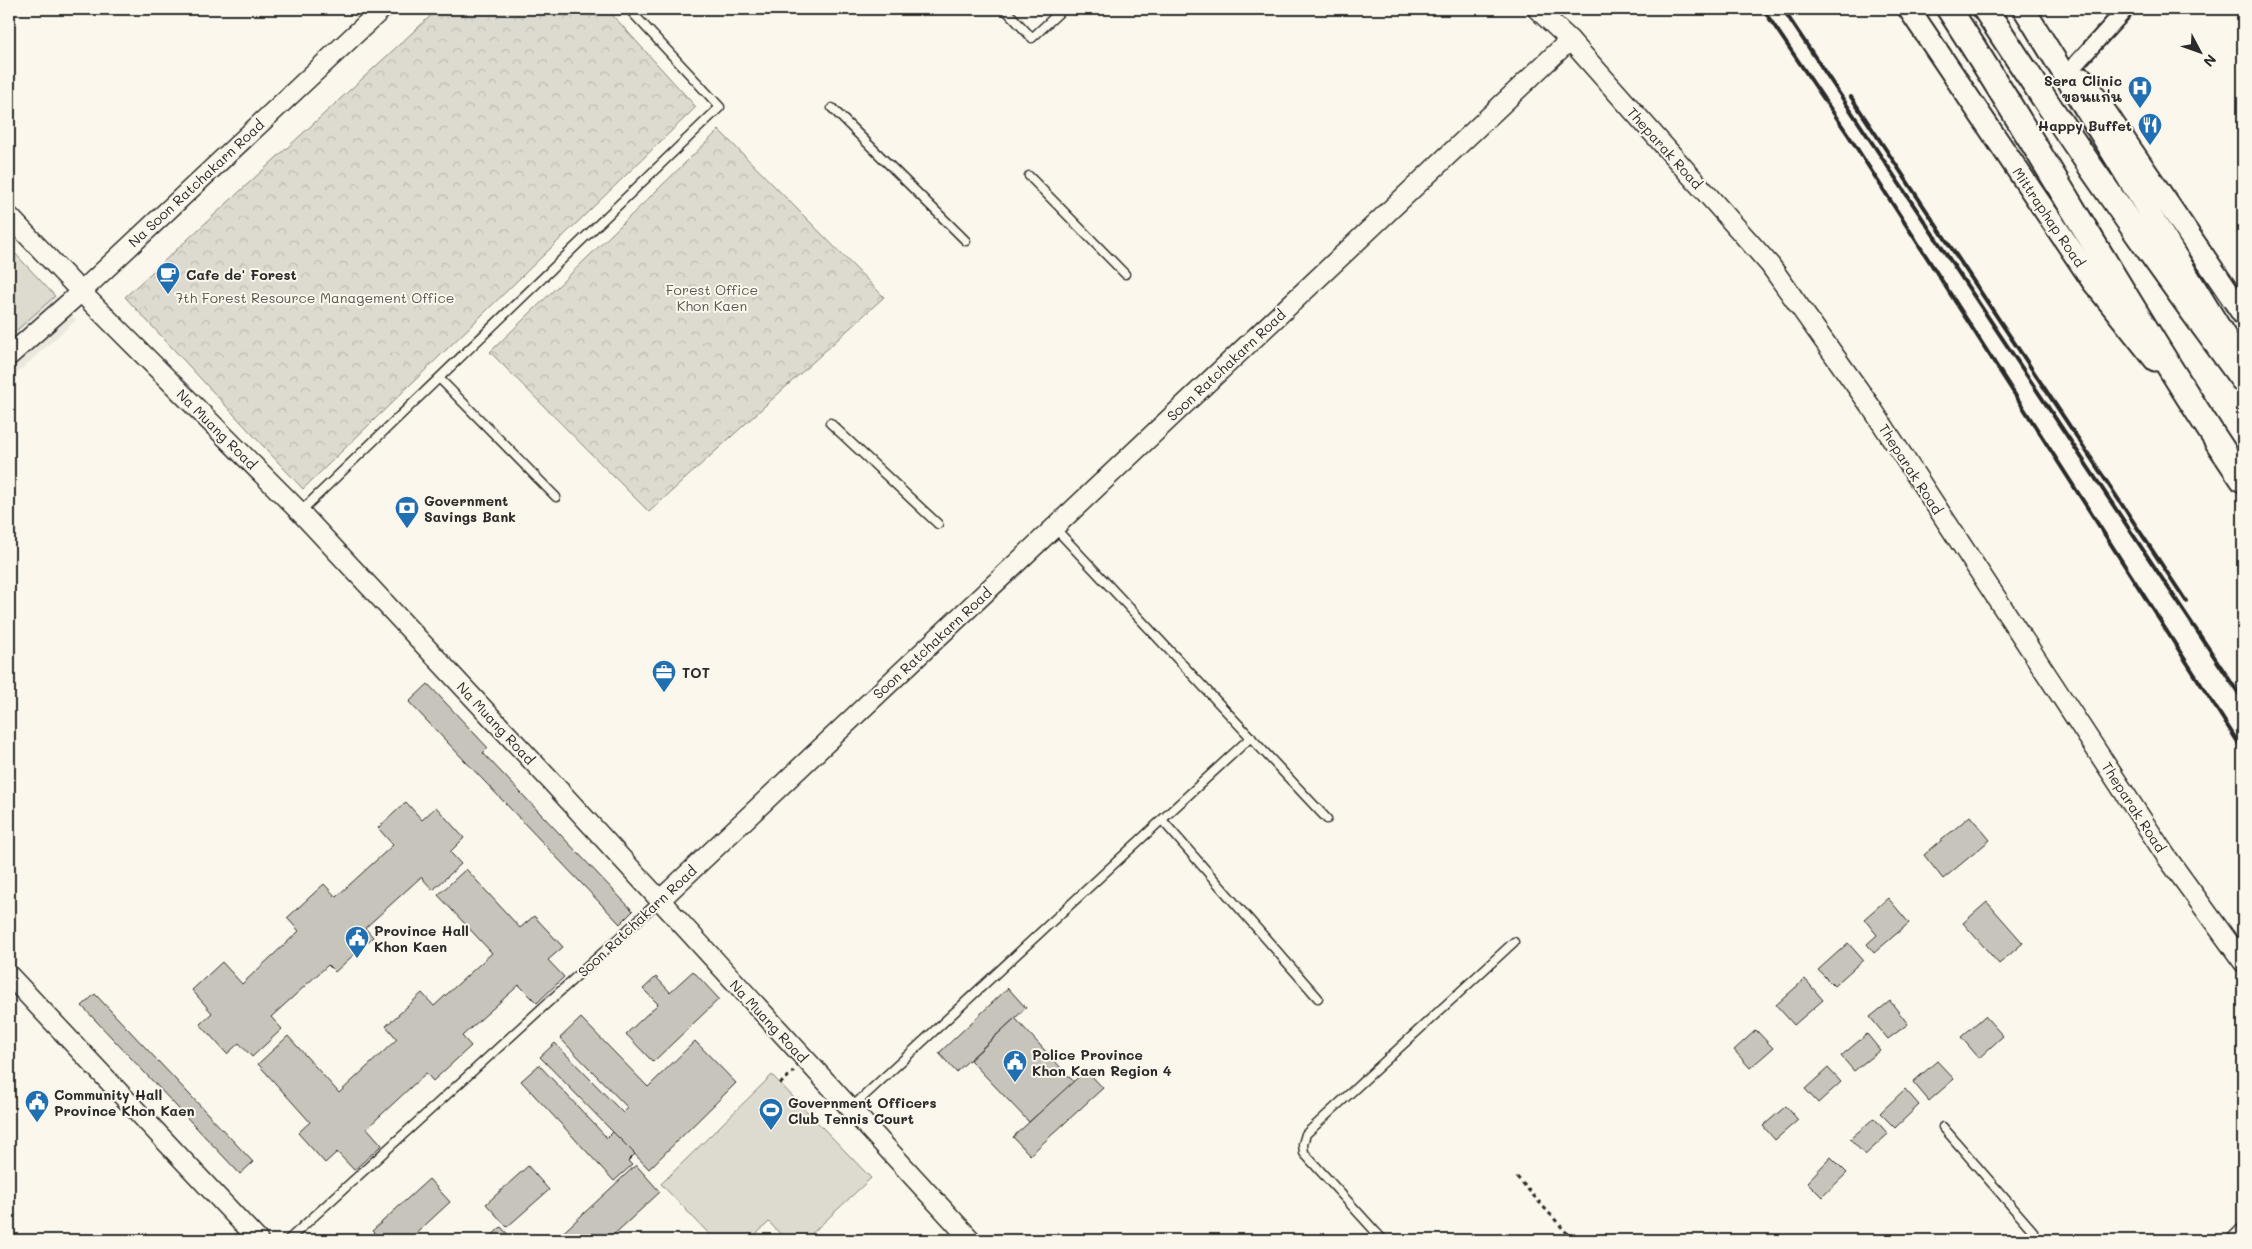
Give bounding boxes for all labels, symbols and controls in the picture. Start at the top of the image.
north arrow [2174,28,2224,78]
text: N [2200,51,2221,71]
place label: Sera Clinic ขอนแก่น [2044,71,2123,106]
hospital icon: Sera Clinic ขอนแก่น [2127,75,2153,109]
street label: Theparak Road [1623,103,1707,193]
restaurant icon: Happy Buffet [2137,112,2163,146]
street label: Na Soon Ratchakarn Road [124,115,268,251]
place label: Happy Buffet [2038,116,2132,135]
street label: Mittraphap Road [2008,163,2090,271]
cafe icon: Cafe de' Forest [155,261,181,295]
place label: Cafe de' Forest [186,265,297,284]
park label: Forest Office Khon Kaen [666,280,758,315]
park label: 7th Forest Resource Management Office [176,288,454,307]
street label: Soon Ratchakarn Road [1163,305,1290,425]
street label: Na Muang Road [173,385,261,473]
street label: Theparak Road [1875,420,1947,518]
place label: Government Savings Bank [424,491,516,526]
bank icon: Government Savings Bank [394,495,420,529]
street label: Soon Ratchakarn Road [869,583,996,703]
office icon: TOT [651,659,677,693]
place label: TOT [682,663,710,682]
street label: Na Muang Road [453,678,539,768]
street label: Theparak Road [2098,758,2170,856]
street label: Soon Ratchakarn Road [574,861,701,981]
place label: Province Hall Khon Kaen [374,921,469,956]
public building icon: Province Hall Khon Kaen [344,925,370,959]
street label: Na Muang Road [726,976,812,1066]
place label: Police Province Khon Kaen Region 4 [1032,1045,1172,1080]
public building icon: Police Province Khon Kaen Region 4 [1002,1049,1028,1083]
place label: Community Hall Province Khon Kaen [54,1085,195,1120]
public building icon: Community Hall Province Khon Kaen [24,1089,50,1123]
place label: Government Officers Club Tennis Court [788,1093,936,1128]
sports icon: Government Officers Club Tennis Court [758,1097,784,1131]

